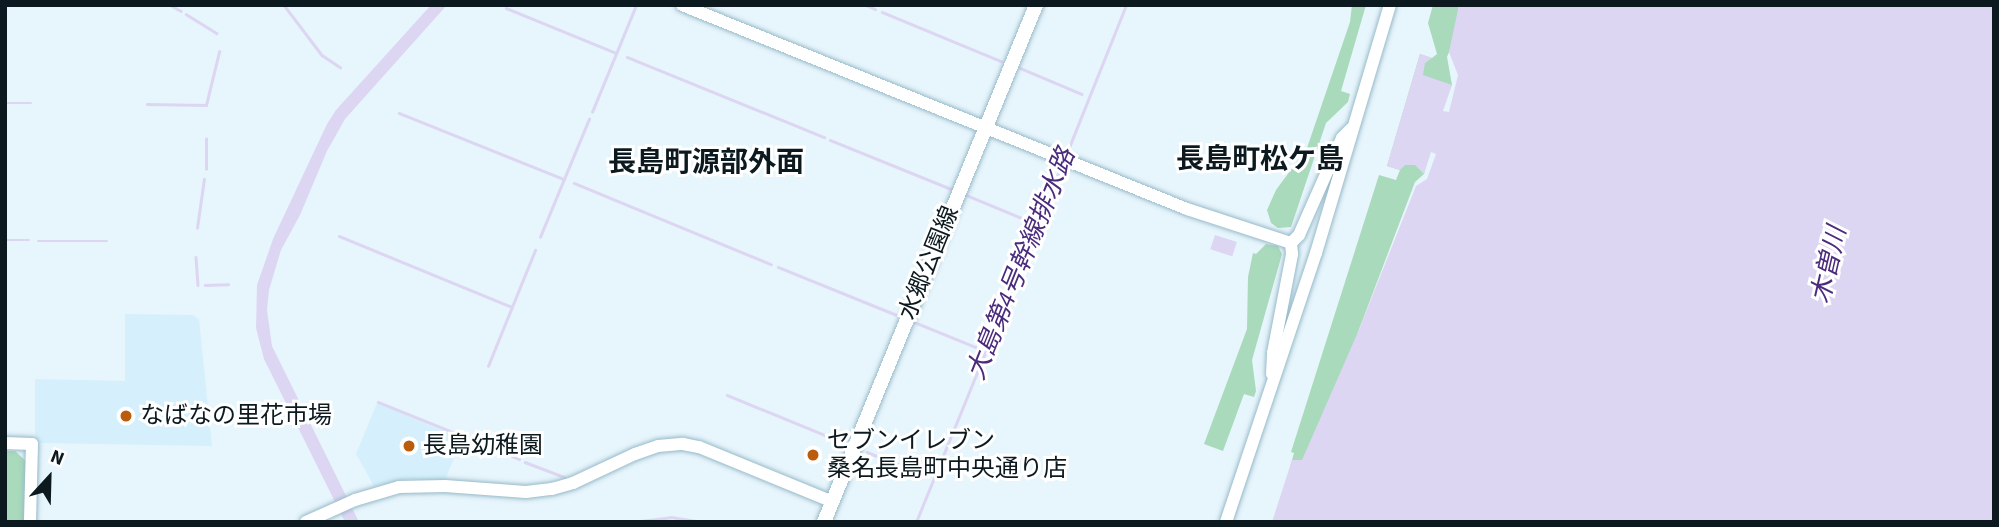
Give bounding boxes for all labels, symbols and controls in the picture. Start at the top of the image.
district label: 長島町松ケ島 [1176,142,1344,176]
water label: 大島第4号幹線排水路 [960,144,1082,384]
district label: 長島町源部外面 [608,145,804,179]
street label: 水郷公園線 [893,202,965,324]
water label: 木曽川 [1805,223,1853,307]
place label: なばなの里花市場 [140,402,332,430]
marker: なばなの里花市場 [118,408,134,424]
place label: セブンイレブン 桑名長島町中央通り店 [827,427,1067,483]
place label: 長島幼稚園 [423,432,543,460]
marker: 長島幼稚園 [401,438,417,454]
north arrow [14,443,84,513]
text: N [46,443,68,473]
marker: セブンイレブン 桑名長島町中央通り店 [805,447,821,463]

